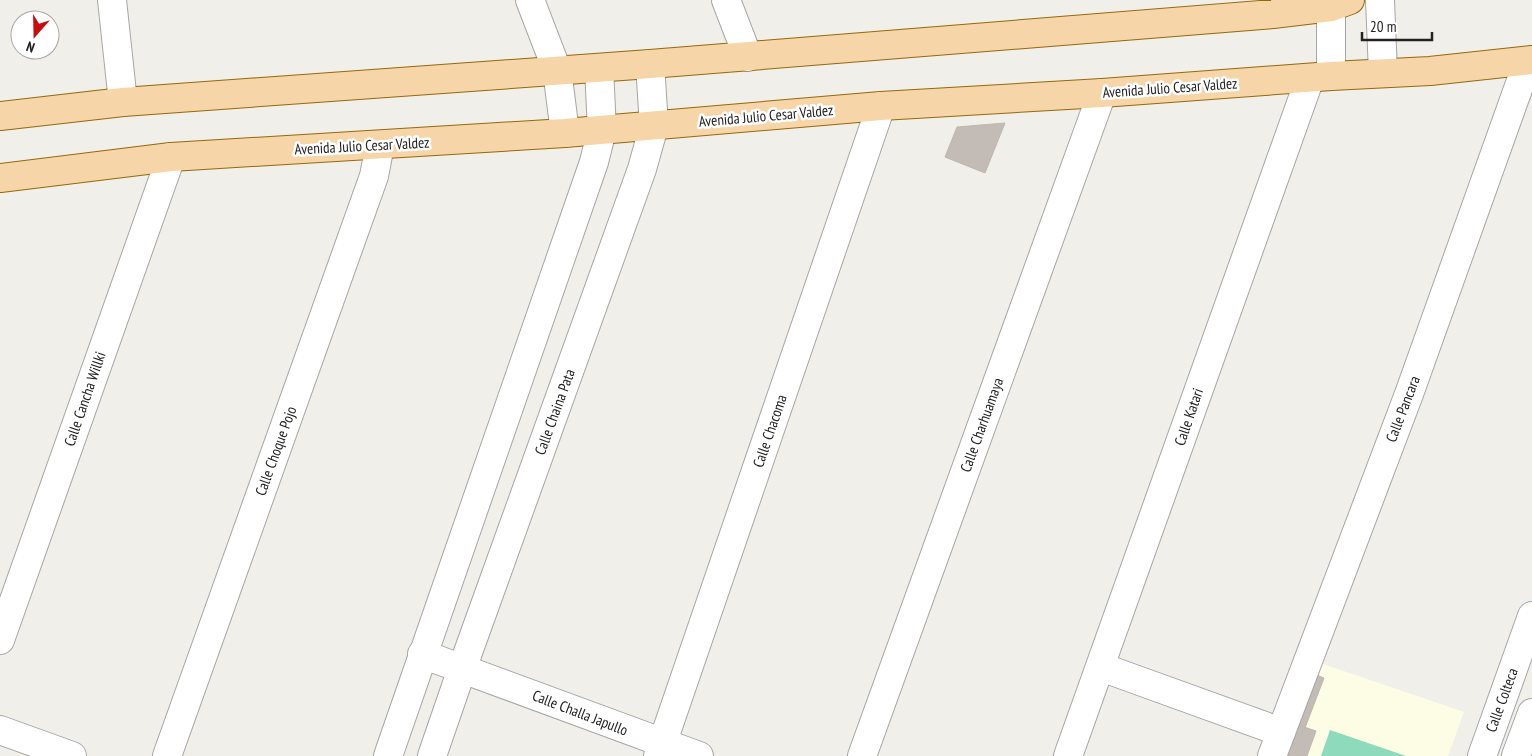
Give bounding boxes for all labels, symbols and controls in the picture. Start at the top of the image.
north arrow [10,10,60,60]
scale bar [1362,10,1432,42]
text: 20 m [1370,17,1396,36]
text: N [24,37,37,57]
street label: Avenida Julio Cesar Valdez [1102,73,1238,102]
street label: Avenida Julio Cesar Valdez [698,100,834,131]
street label: Avenida Julio Cesar Valdez [294,132,430,159]
street label: Calle Cancha Willki [59,349,110,449]
street label: Calle Chaina Pata [530,366,579,457]
street label: Calle Pancara [1381,373,1424,445]
street label: Calle Charhuamaya [956,375,1007,475]
street label: Calle Katari [1170,386,1207,448]
street label: Calle Chacoma [748,392,791,470]
street label: Calle Choque Pojo [251,403,301,498]
street label: Calle Colteca [1481,665,1522,735]
street label: Calle Challa Japullo [530,686,631,739]

